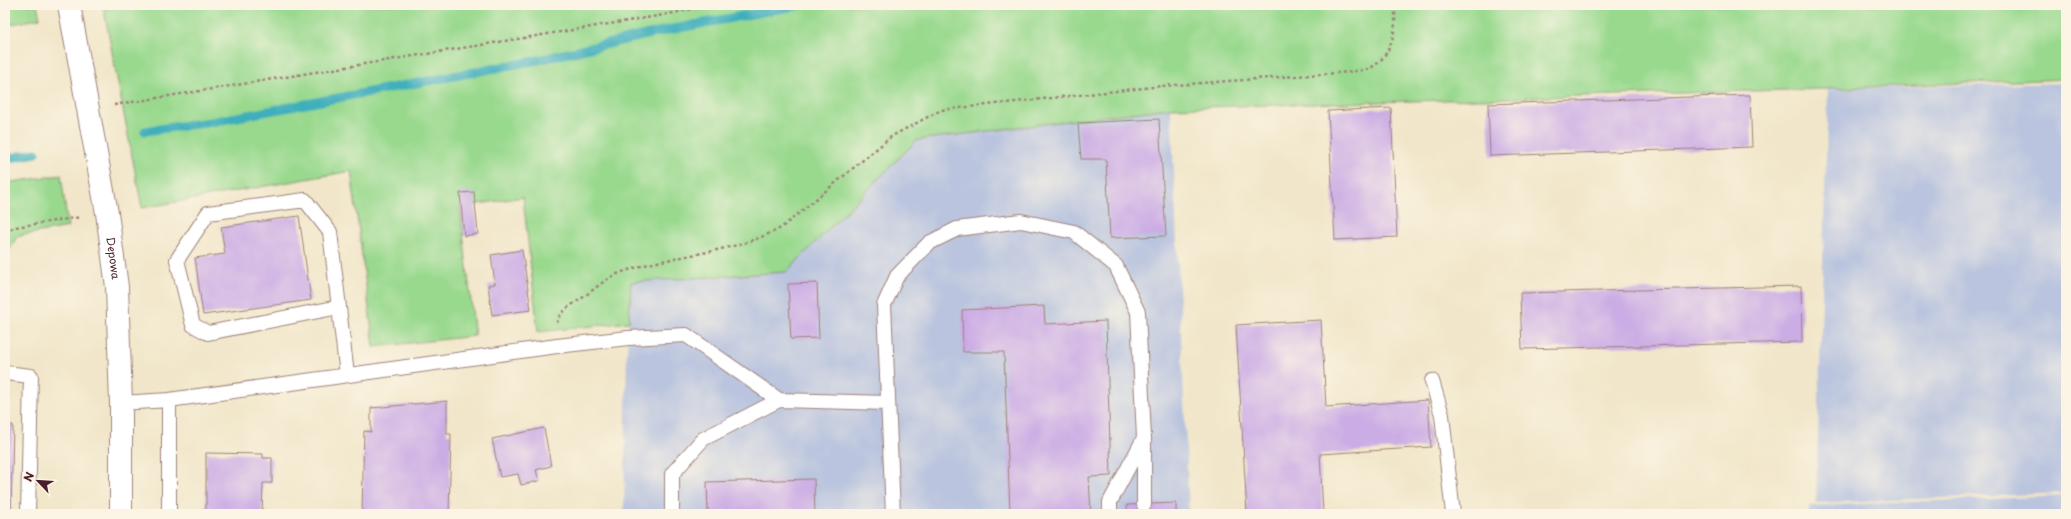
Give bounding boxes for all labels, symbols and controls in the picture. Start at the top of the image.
street label: Depowa [102,236,125,281]
north arrow [18,461,58,501]
text: N [19,469,38,484]

